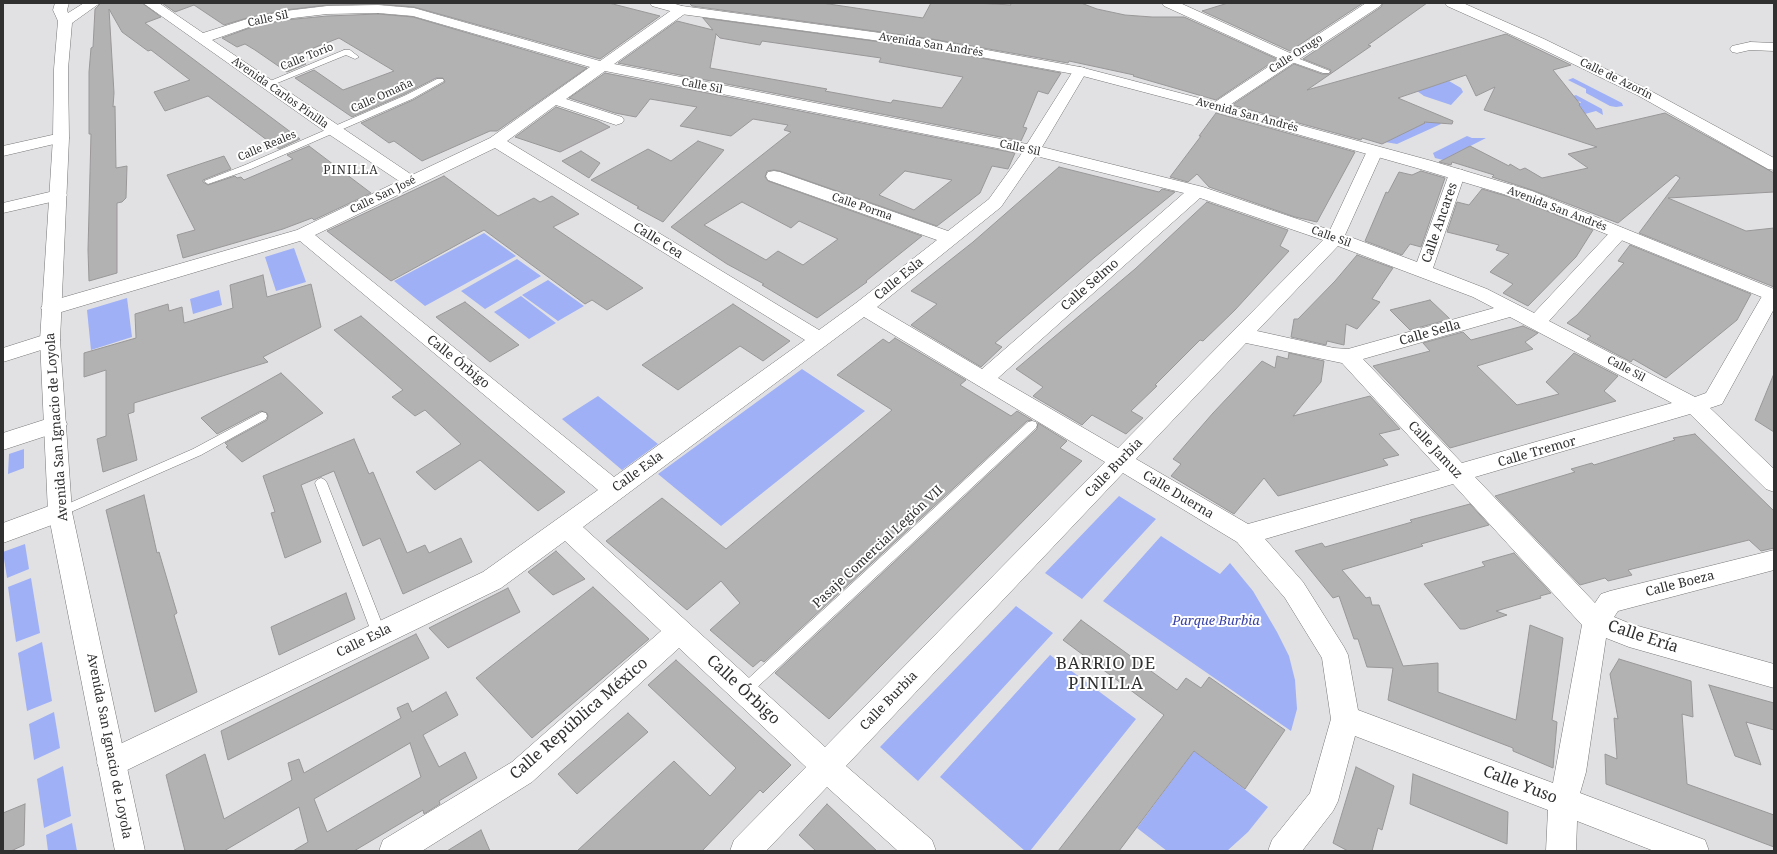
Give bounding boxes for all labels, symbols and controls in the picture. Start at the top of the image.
street label: Calle Sil [246,8,290,30]
street label: Avenida San Andrés [878,30,984,60]
street label: Calle Orugo [1267,32,1325,76]
street label: Calle Torío [279,40,335,74]
street label: Avenida Carlos Pinilla [229,55,331,131]
street label: Calle de Azorín [1577,56,1655,102]
street label: Calle Omaña [349,76,415,116]
street label: Calle Sil [680,76,724,96]
street label: Avenida San Andrés [1194,95,1300,135]
street label: Calle Reales [236,128,298,164]
street label: Calle Sil [998,137,1042,159]
district label: PINILLA [323,164,379,178]
street label: Calle San José [348,173,418,217]
street label: Calle Ancares [1419,181,1461,265]
street label: Avenida San Andrés [1505,184,1609,234]
street label: Calle Porma [830,190,894,224]
street label: Calle Cea [630,220,686,262]
street label: Calle Sil [1309,224,1353,250]
street label: Calle Esla [871,254,927,304]
street label: Calle Selmo [1058,256,1122,314]
street label: Calle Sella [1398,317,1462,349]
street label: Avenida San Ignacio de Loyola [43,332,71,522]
street label: Calle Órbigo [424,332,492,392]
street label: Calle Sil [1605,353,1647,385]
street label: Calle Jamuz [1404,418,1466,482]
street label: Calle Tremor [1496,433,1578,471]
street label: Calle Burbia [1082,435,1146,501]
street label: Calle Esla [610,448,666,496]
street label: Calle Duerna [1140,468,1216,522]
street label: Pasaje Comercial Legión VII [810,482,946,612]
street label: Calle Boeza [1644,568,1716,600]
park label: Parque Burbia [1172,613,1260,629]
street label: Calle Ería [1605,617,1681,657]
street label: Calle Esla [334,621,394,661]
street label: Calle Órbigo [702,651,784,729]
street label: Avenida San Ignacio de Loyola [83,652,135,840]
street label: Calle República México [506,654,652,784]
district label: BARRIO DE PINILLA [1056,654,1156,694]
street label: Calle Burbia [857,668,921,734]
street label: Calle Yuso [1480,762,1560,808]

